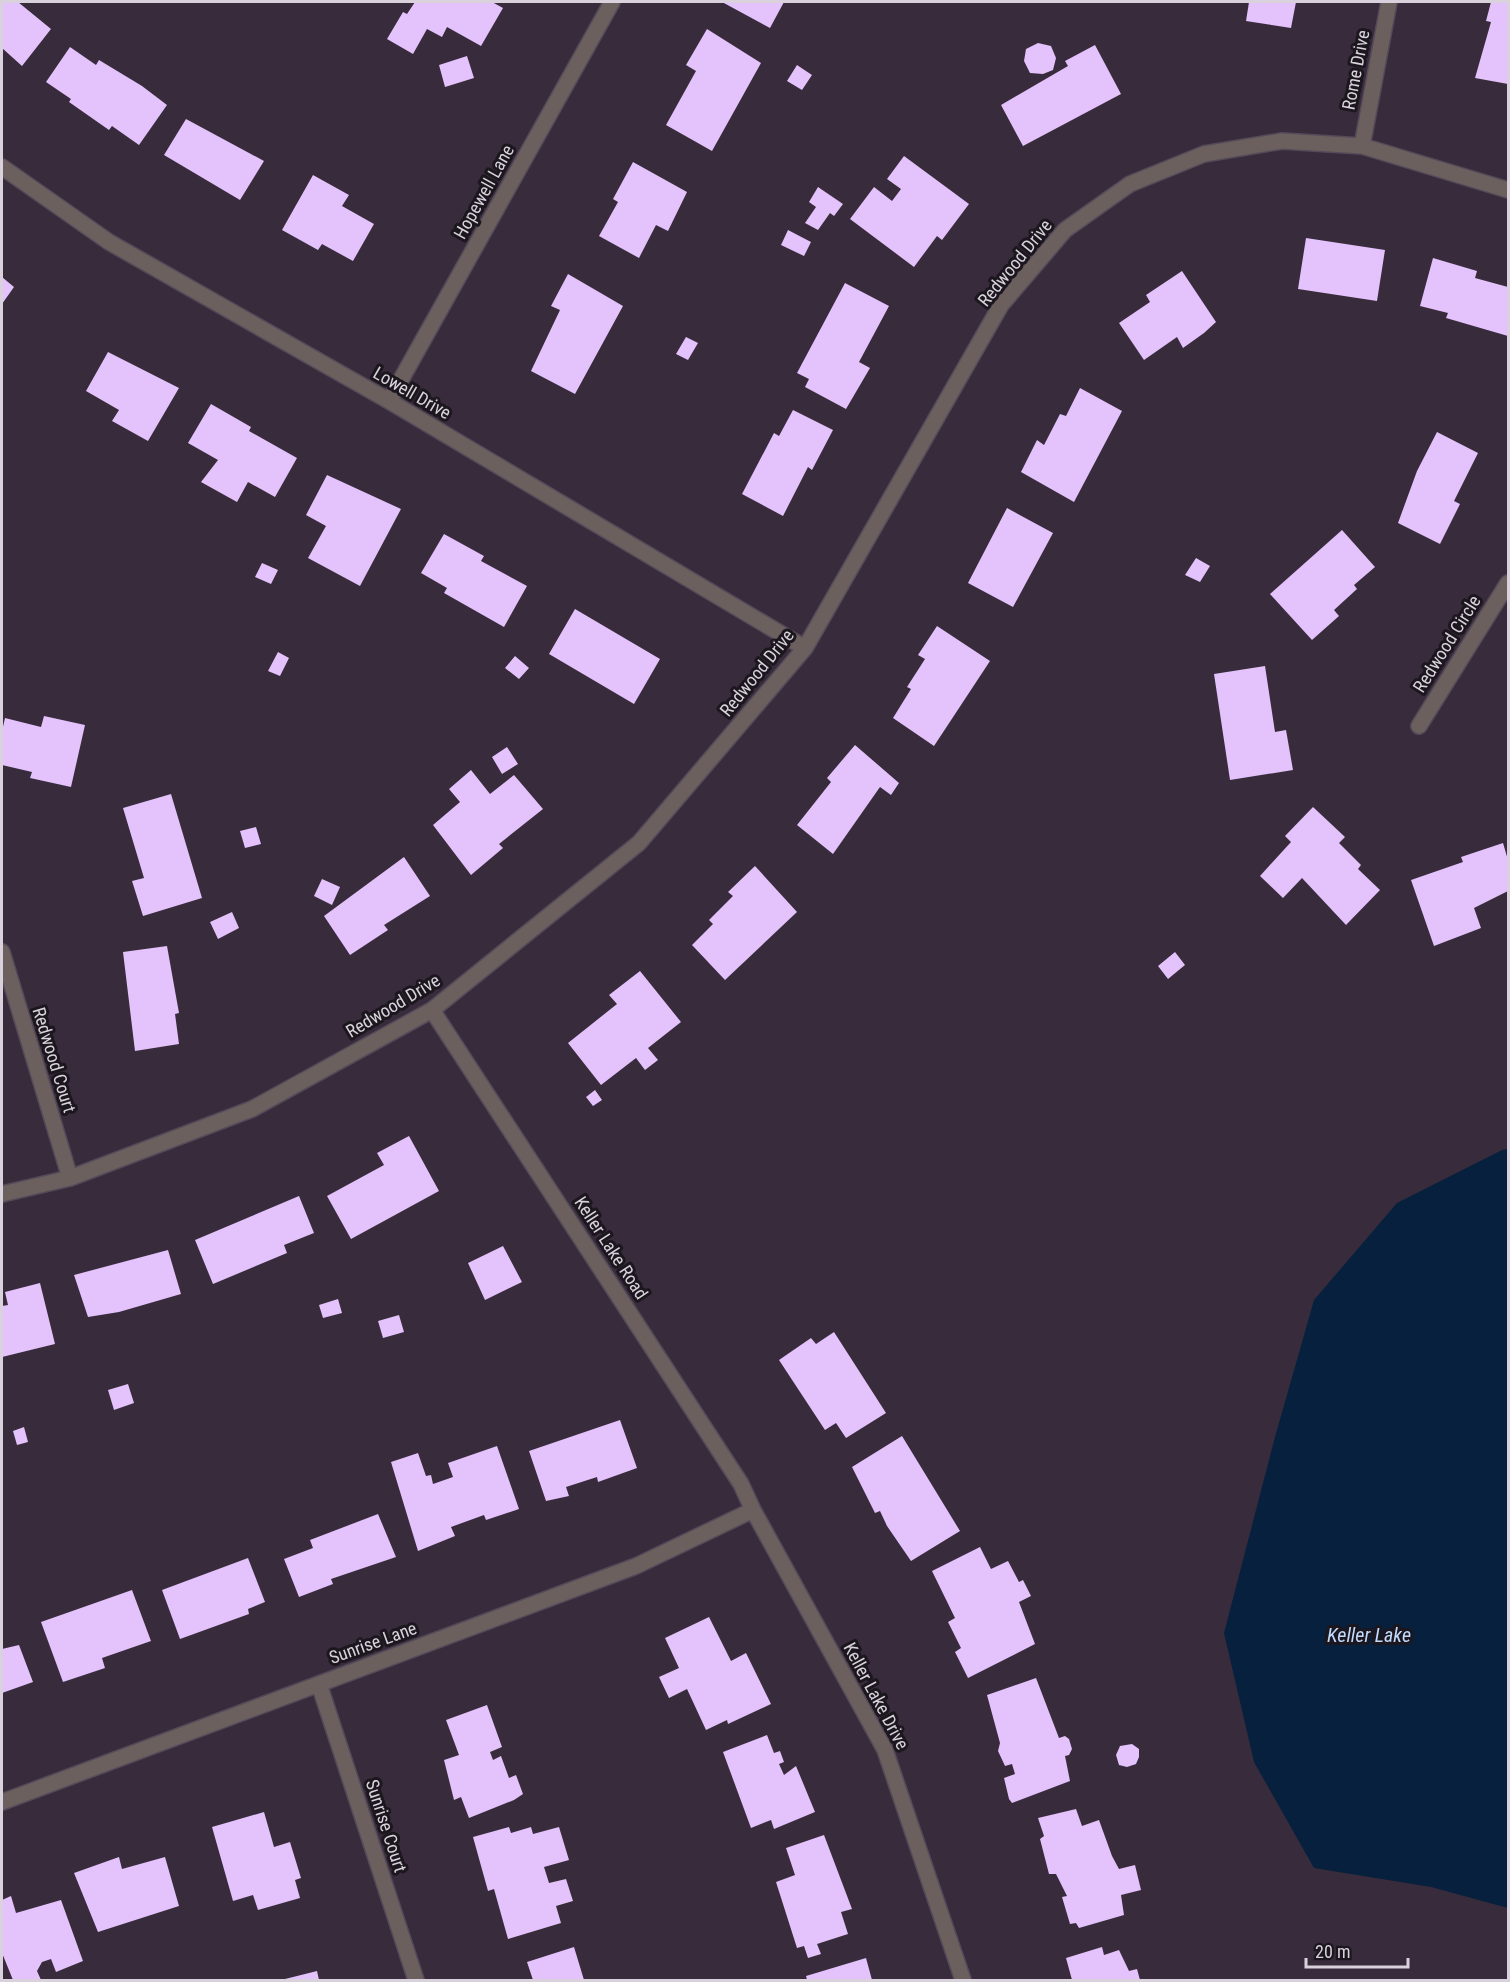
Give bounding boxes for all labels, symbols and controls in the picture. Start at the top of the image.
street label: Rome Drive [1338,28,1374,111]
street label: Hopewell Lane [449,141,518,242]
street label: Redwood Drive [973,215,1056,310]
street label: Lowell Drive [370,362,455,423]
street label: Redwood Circle [1408,591,1485,696]
street label: Redwood Drive [715,625,798,720]
street label: Redwood Drive [342,969,443,1042]
street label: Redwood Court [29,1005,80,1115]
street label: Keller Lake Road [570,1192,652,1303]
street label: Sunrise Lane [326,1617,419,1668]
water label: Keller Lake [1327,1623,1411,1647]
street label: Keller Lake Drive [839,1639,913,1753]
street label: Sunrise Court [362,1777,411,1875]
scale bar [1306,1931,1408,1969]
text: 20 m [1315,1941,1350,1962]

